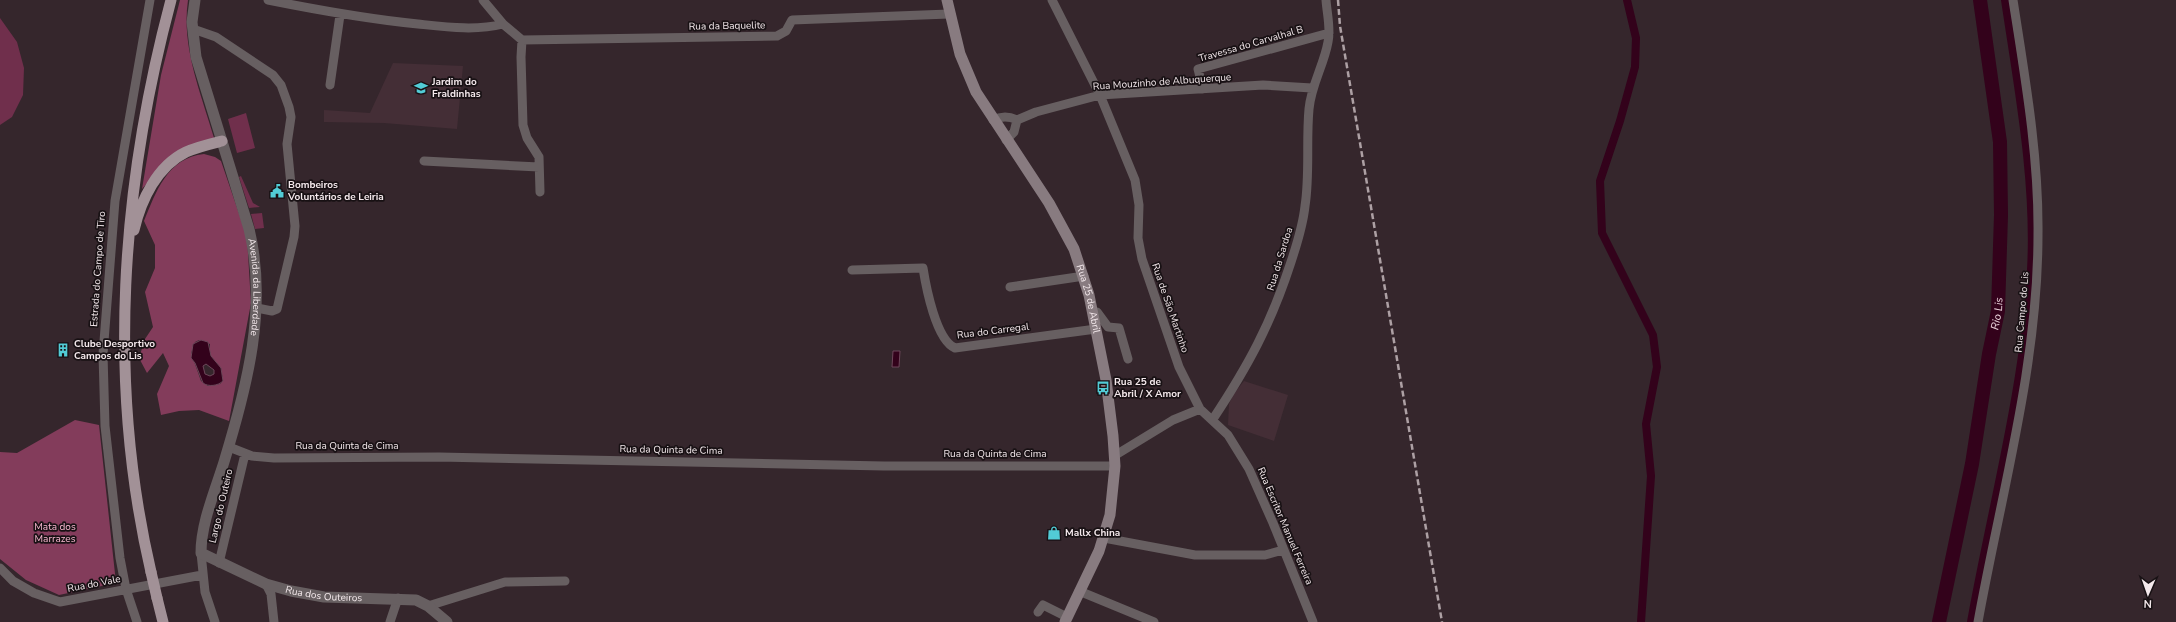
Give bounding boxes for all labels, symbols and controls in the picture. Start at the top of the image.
street label: Rua da Baquelite [689,18,765,34]
street label: Travessa do Carvalhal B [1197,22,1305,66]
street label: Rua Mouzinho de Albuquerque [1092,70,1232,94]
place label: Jardim do Fraldinhas [431,75,481,101]
school or university icon: Jardim do Fraldinhas [413,80,429,96]
place label: Bombeiros Voluntários de Leiria [287,178,384,204]
public building icon: Bombeiros Voluntários de Leiria [269,183,285,199]
street label: Estrada do Campo de Tiro [87,210,109,327]
street label: Rua da Sardoa [1264,226,1296,292]
street label: Avenida da Liberdade [244,237,263,337]
street label: Rua de São Martinho [1148,261,1192,355]
street label: Rua 25 de Abril [1073,263,1104,335]
street label: Rua Campo do Lis [2011,271,2033,353]
water label: Rio Lis [1987,297,2006,331]
street label: Rua do Carregal [956,320,1030,342]
place label: Clube Desportivo Campos do Lis [74,337,155,363]
building icon: Clube Desportivo Campos do Lis [55,342,71,358]
place label: Rua 25 de Abril / X Amor [1114,375,1181,401]
bus stop icon: Rua 25 de Abril / X Amor [1095,380,1111,396]
street label: Rua da Quinta de Cima [295,439,399,453]
street label: Rua da Quinta de Cima [619,442,723,458]
street label: Rua da Quinta de Cima [943,447,1047,461]
street label: Rua Escritor Manuel Ferreira [1254,465,1316,587]
street label: Largo do Outeiro [206,467,236,544]
park label: Mata dos Marrazes [34,520,76,546]
shop icon: Mallx China [1046,525,1062,541]
place label: Mallx China [1065,526,1120,540]
street label: Rua do Vale [66,572,122,596]
north arrow [2128,574,2168,614]
street label: Rua dos Outeiros [284,583,363,605]
text: N [2143,596,2152,611]

